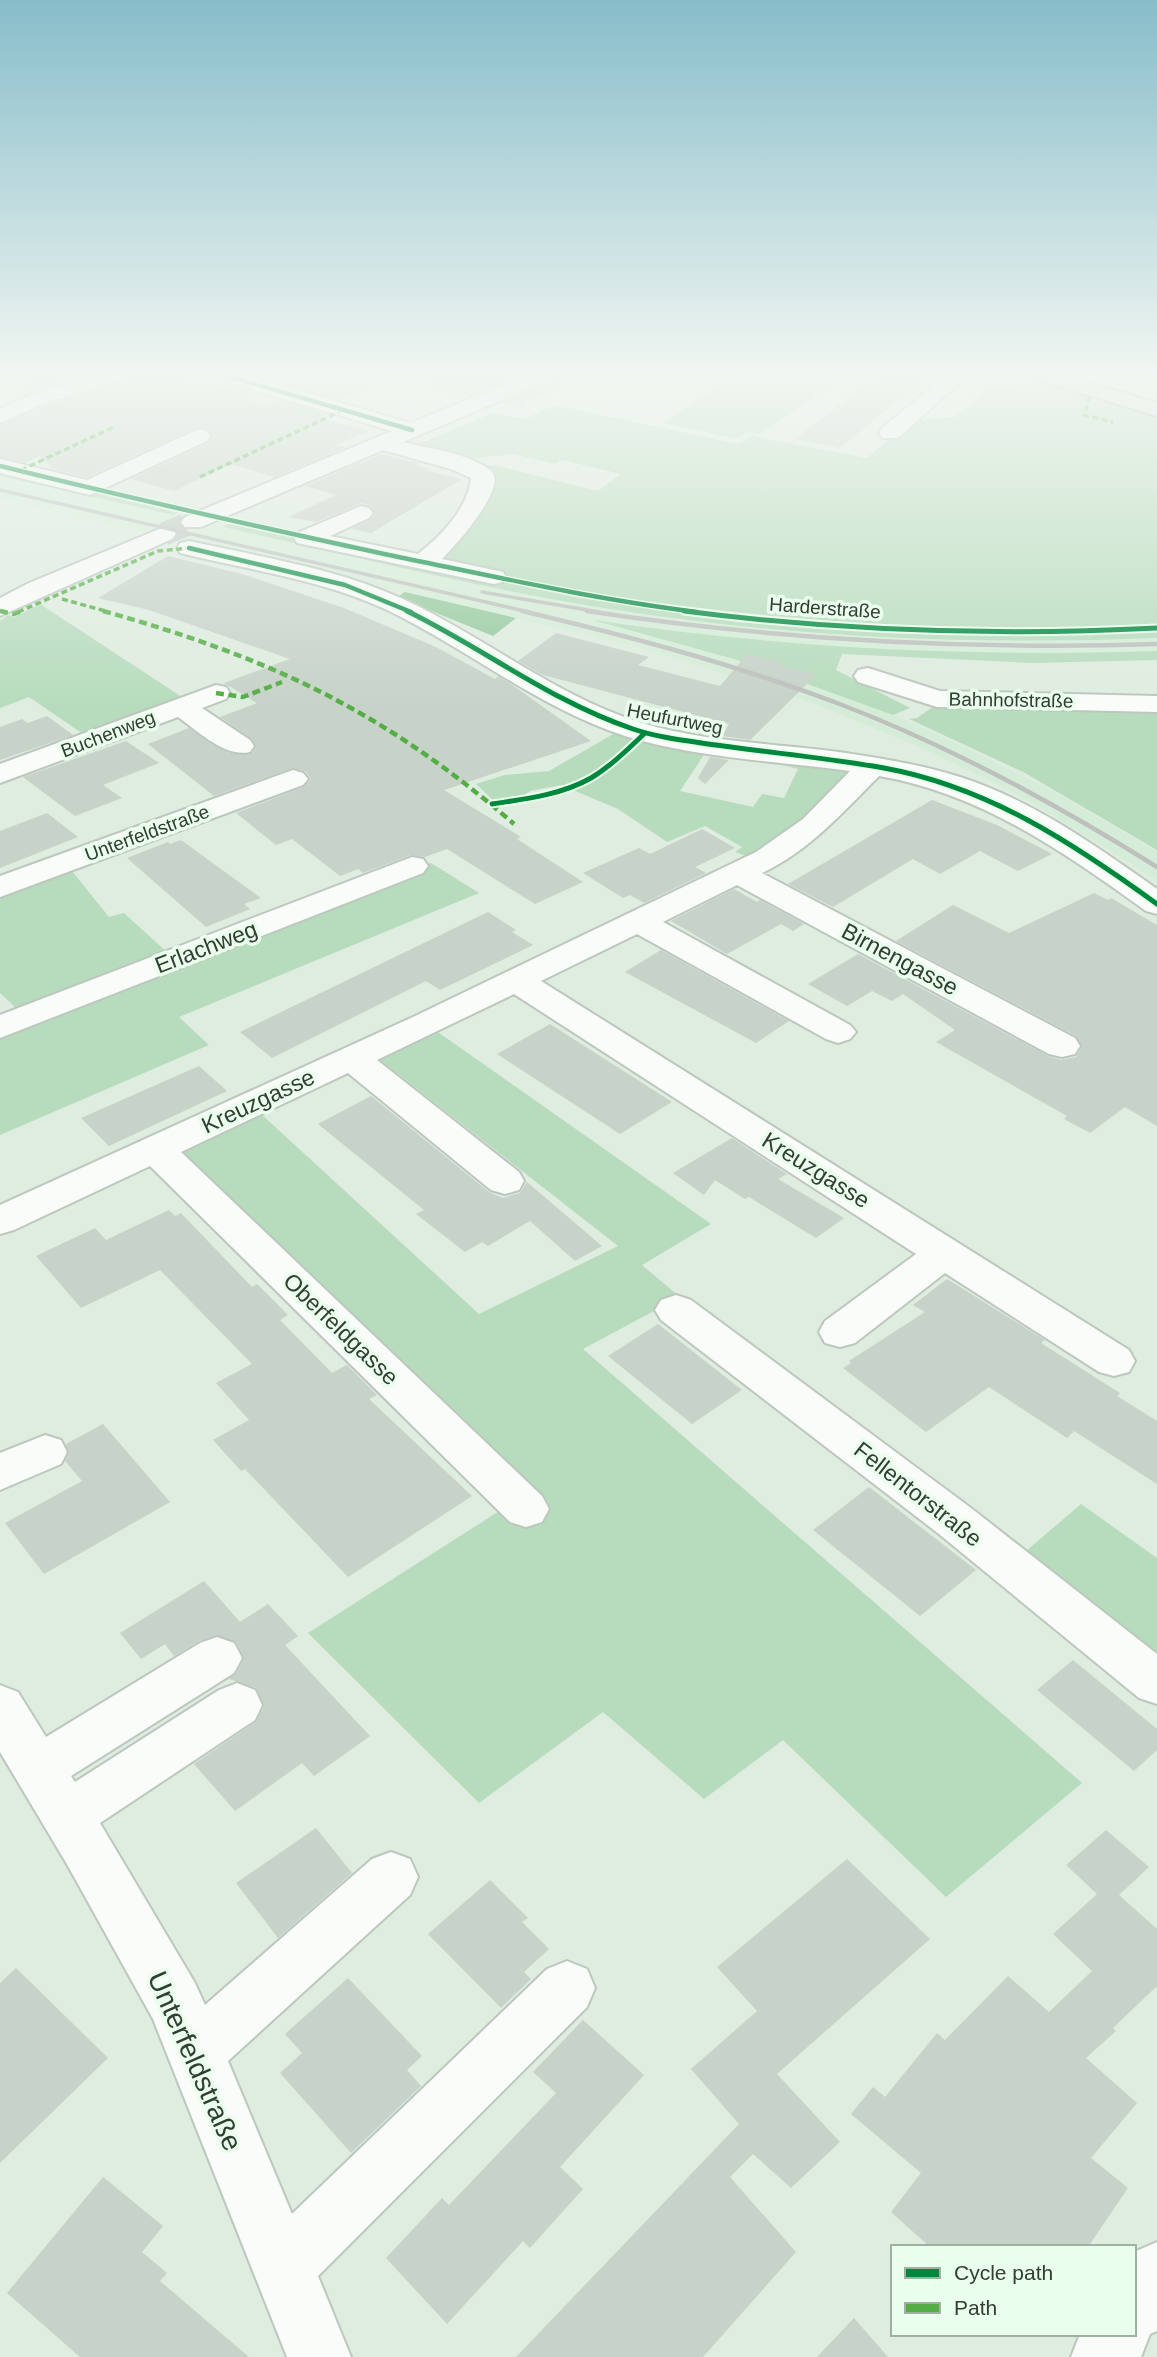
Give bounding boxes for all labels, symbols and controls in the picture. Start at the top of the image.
street label: Harderstraße [768,594,882,622]
street label: Bahnhofstraße [949,688,1073,712]
street label: Heufurtweg [625,699,725,739]
street label: Buchenweg [58,706,158,762]
street label: Unterfeldstraße [82,801,212,865]
street label: Erlachweg [151,916,261,978]
street label: Birnengasse [837,918,963,1000]
street label: Kreuzgasse [197,1064,319,1138]
street label: Kreuzgasse [758,1127,874,1213]
street label: Oberfeldgasse [278,1268,404,1390]
street label: Fellentorstraße [849,1436,987,1552]
street label: Unterfeldstraße [142,1967,248,2155]
legend [891,2245,1136,2336]
text: Cycle path [954,2261,1053,2284]
text: Path [954,2296,997,2319]

